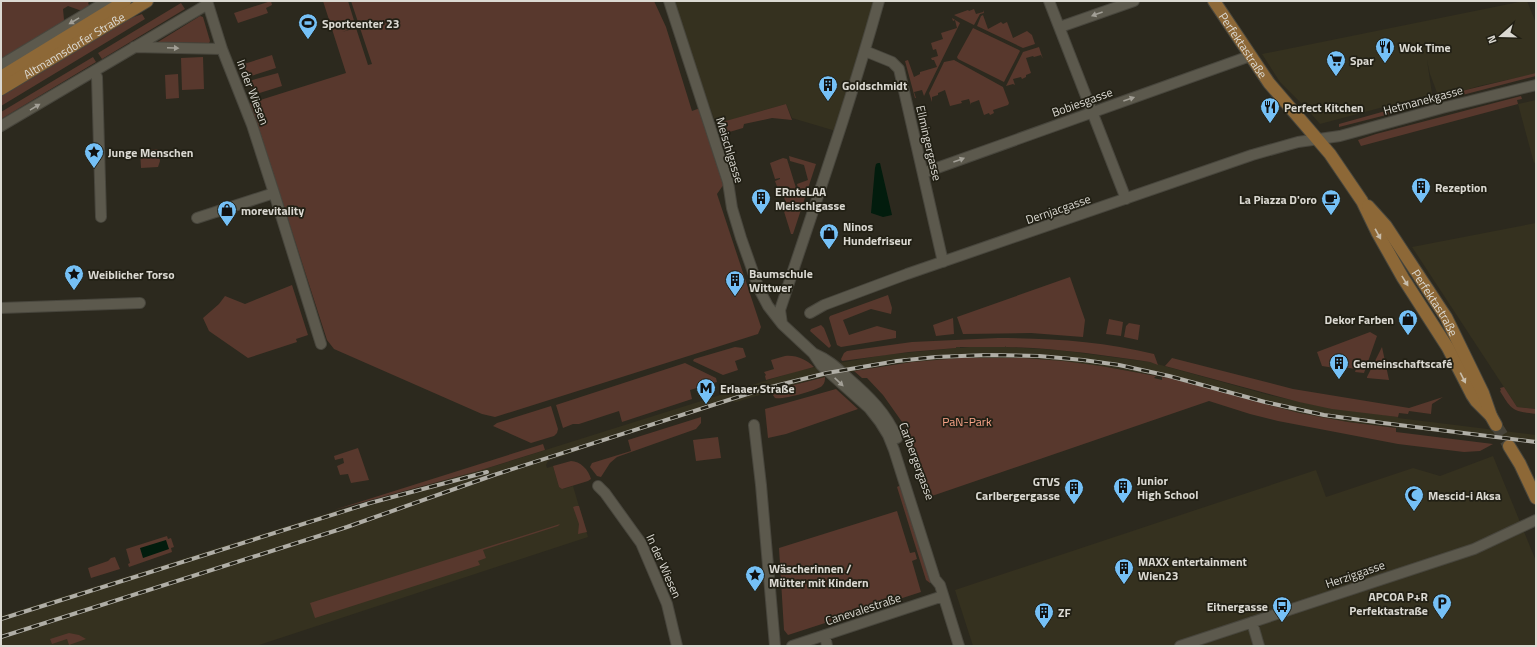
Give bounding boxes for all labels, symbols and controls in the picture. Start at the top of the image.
street label: Altmannsdorfer Straße [19,7,128,83]
street label: Perfektastraße [1214,8,1273,82]
one-way arrow [1091,11,1103,17]
sports icon: Sportcenter 23 [297,12,319,40]
place label: Sportcenter 23 [322,14,399,33]
north arrow [1481,16,1521,56]
one-way arrow [68,18,80,25]
text: N [1483,33,1500,46]
restaurant icon: Wok Time [1374,36,1396,64]
place label: Wok Time [1399,38,1451,57]
one-way arrow [167,45,180,51]
supermarket icon: Spar [1325,49,1347,77]
place label: Spar [1350,51,1374,70]
street label: In der Wiesen [232,57,274,127]
building icon: Goldschmidt [817,74,839,102]
place label: Goldschmidt [842,76,908,95]
street label: Hetmanekgasse [1381,80,1465,120]
street label: Bobiesgasse [1049,82,1115,122]
one-way arrow [1123,95,1135,101]
restaurant icon: Perfect Kitchen [1259,96,1281,124]
place label: Perfect Kitchen [1284,98,1364,117]
one-way arrow [29,103,40,110]
street label: Ellmingergasse [911,103,947,183]
street label: Meischlgasse [711,115,749,185]
place icon: Junge Menschen [83,141,105,169]
place label: Junge Menschen [108,143,193,162]
one-way arrow [954,156,966,162]
building icon: Rezeption [1410,176,1432,204]
place label: Rezeption [1435,178,1487,197]
place label: ERnteLAA Meischlgasse [775,182,845,215]
building icon: ERnteLAA Meischlgasse [750,187,772,215]
cafe icon: La Piazza D'oro [1320,188,1342,216]
street label: Dernjacgasse [1023,189,1093,229]
place label: La Piazza D'oro [1239,190,1317,209]
shop icon: morevitality [216,199,238,227]
place label: morevitality [241,201,304,220]
place label: Ninos Hundefriseur [843,217,912,250]
shop icon: Ninos Hundefriseur [818,222,840,250]
one-way arrow [1375,228,1382,240]
place icon: Weiblicher Torso [63,263,85,291]
place label: Baumschule Wittwer [749,264,813,297]
place label: Weiblicher Torso [88,265,175,284]
street label: Perfektastraße [1407,265,1463,339]
building icon: Baumschule Wittwer [724,269,746,297]
one-way arrow [1401,276,1409,286]
shop icon: Dekor Farben [1397,308,1419,336]
place label: Dekor Farben [1325,310,1394,329]
building icon: Gemeinschaftscafé [1328,352,1350,380]
place label: Gemeinschaftscafé [1353,354,1452,373]
one-way arrow [1460,372,1466,384]
metro station icon: Erlaaer Straße [695,377,717,405]
one-way arrow [834,377,844,386]
place label: Erlaaer Straße [720,379,795,398]
park label: PaN-Park [942,412,992,431]
street label: Carlbergergasse [894,419,940,503]
place label: Junior High School [1137,471,1198,504]
place label: GTVS Carlbergergasse [976,472,1060,505]
building icon: Junior High School [1112,476,1134,504]
building icon: GTVS Carlbergergasse [1063,477,1085,505]
mosque icon: Mescid-i Aksa [1403,484,1425,512]
place label: Mescid-i Aksa [1428,486,1501,505]
street label: In der Wiesen [641,531,687,601]
place label: MAXX entertainment Wien23 [1138,552,1248,585]
street label: Herziggasse [1323,555,1387,593]
building icon: MAXX entertainment Wien23 [1113,557,1135,585]
place label: Wäscherinnen / Mütter mit Kindern [769,559,869,592]
place icon: Wäscherinnen / Mütter mit Kindern [744,564,766,592]
place label: APCOA P+R Perfektastraße [1349,587,1428,620]
street label: Canevalestraße [823,588,903,630]
parking icon: APCOA P+R Perfektastraße [1431,592,1453,620]
bus stop icon: Eitnergasse [1271,595,1293,623]
place label: Eitnergasse [1207,597,1268,616]
building icon: ZF [1033,601,1055,629]
place label: ZF [1058,603,1071,622]

